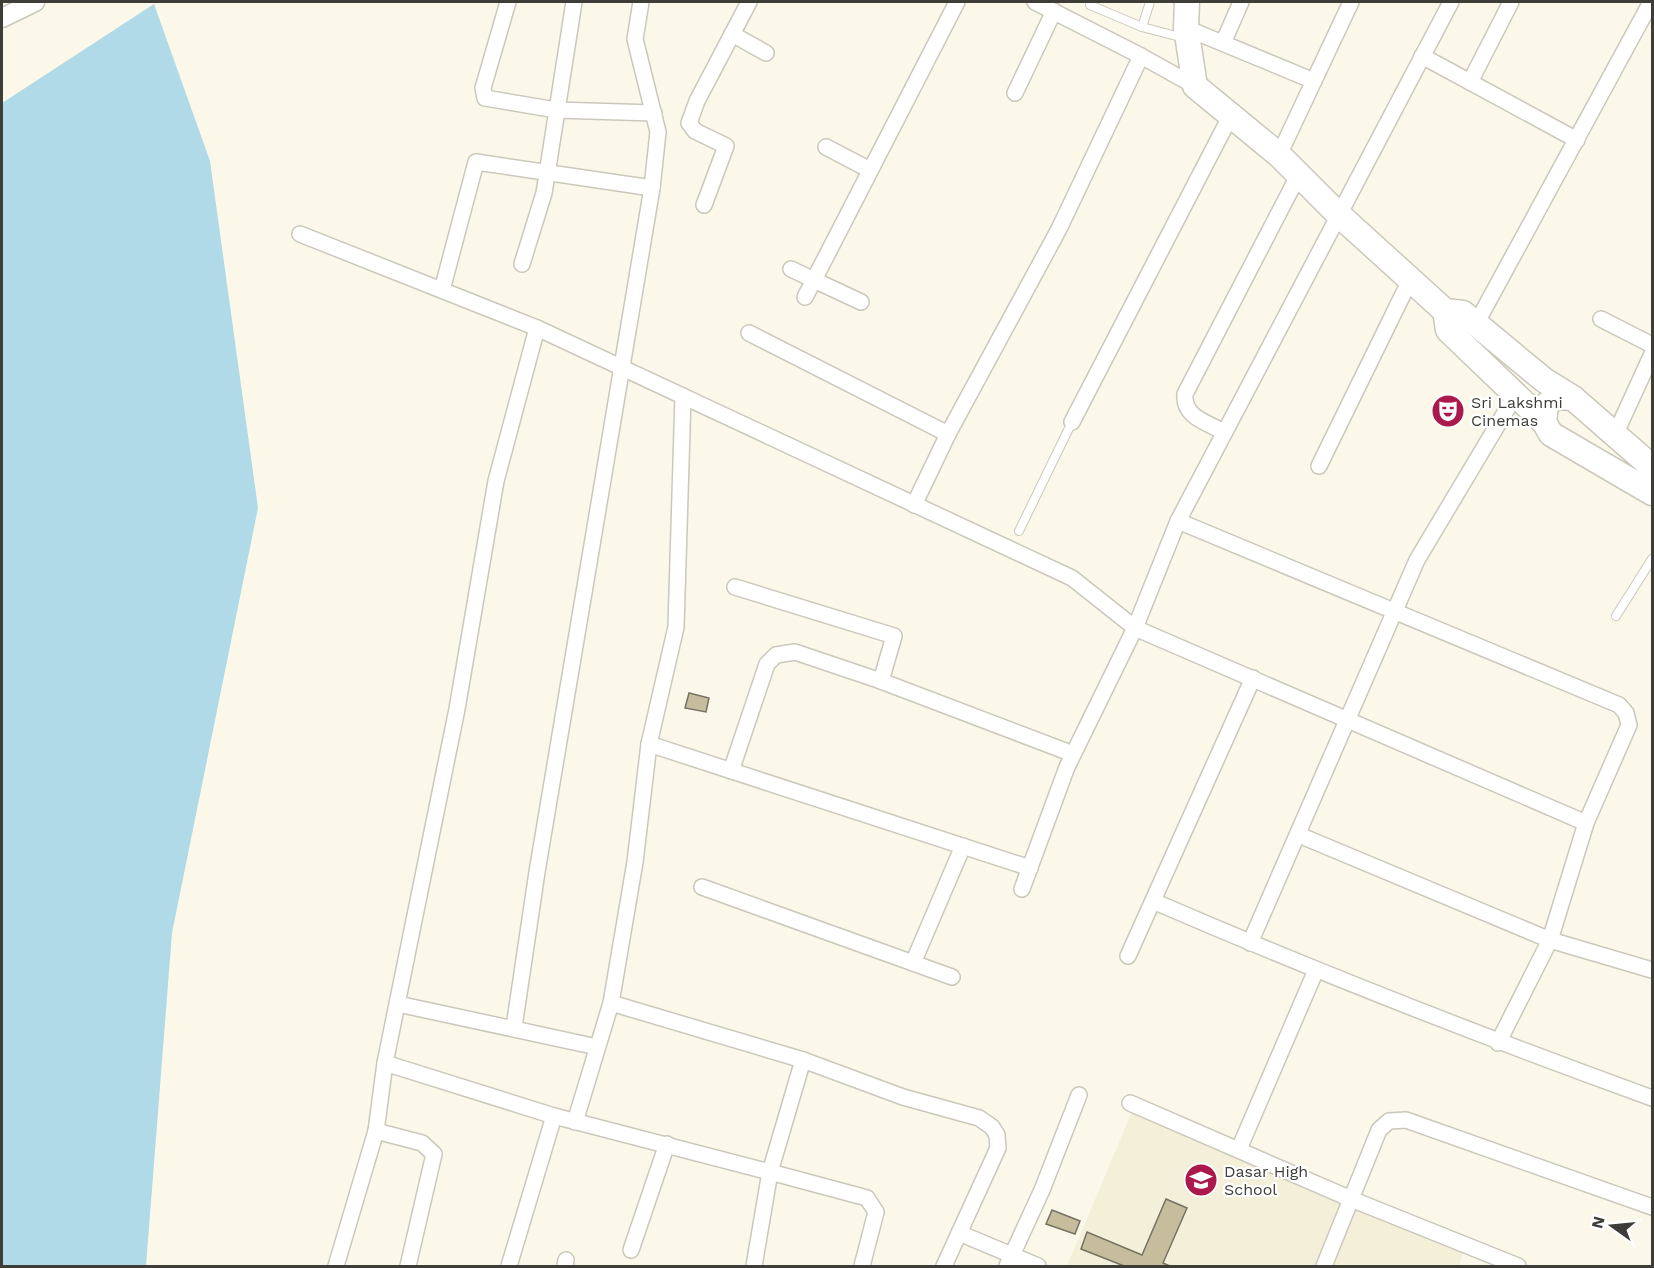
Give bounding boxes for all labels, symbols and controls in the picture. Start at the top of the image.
theatre icon: Sri Lakshmi Cinemas [1430,393,1466,429]
place label: Sri Lakshmi Cinemas [1471,393,1563,430]
school or university icon: Dasar High School [1183,1162,1219,1198]
place label: Dasar High School [1224,1162,1308,1199]
north arrow [1582,1196,1642,1256]
text: N [1587,1214,1609,1230]

